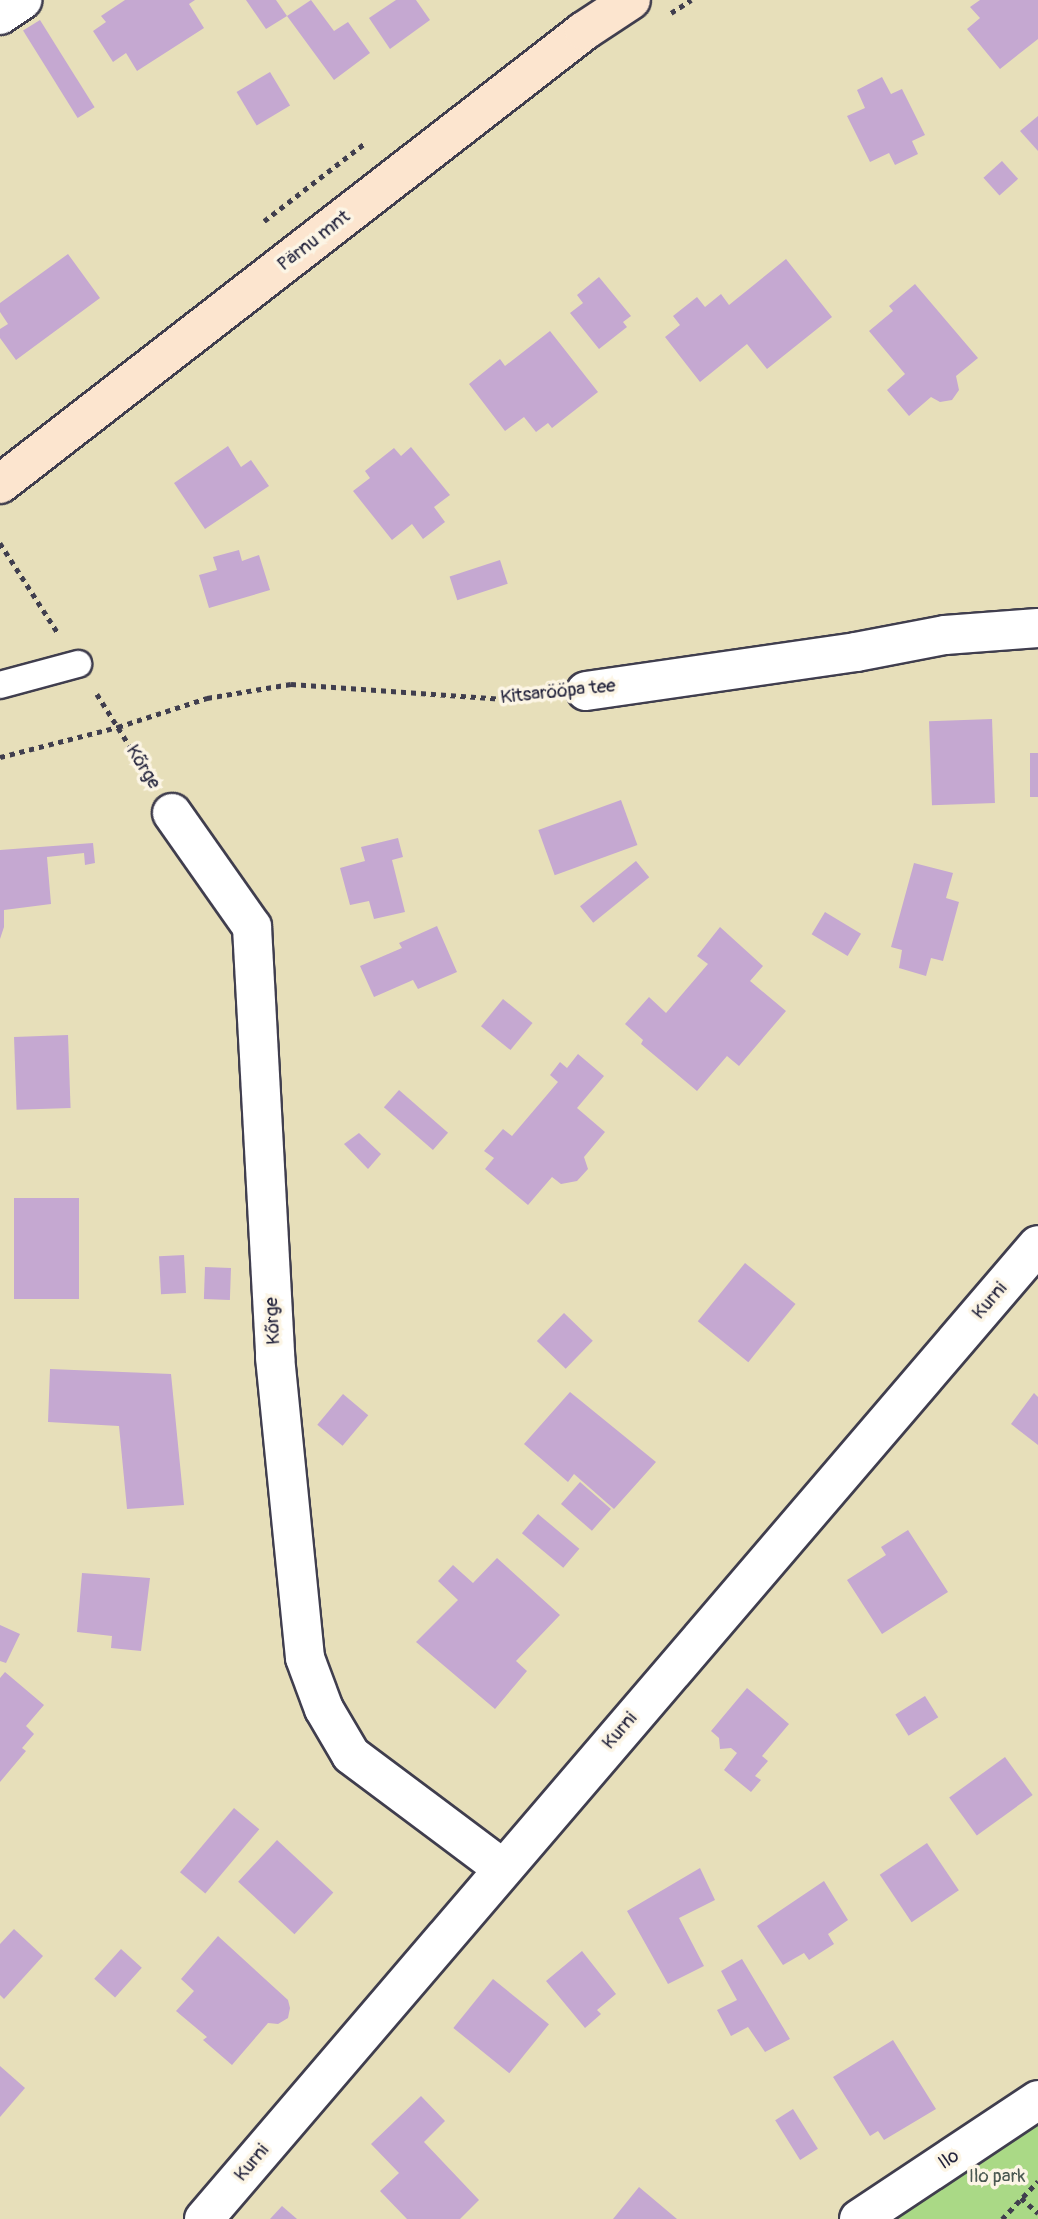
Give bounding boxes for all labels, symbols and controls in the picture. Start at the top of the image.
street label: Pärnu mnt [273,206,355,276]
street label: Kitsarööpa tee [499,675,617,709]
street label: Kõrge [121,741,165,793]
street label: Kurni [968,1278,1012,1324]
street label: Kõrge [260,1297,286,1345]
street label: Kurni [598,1708,642,1754]
street label: Kurni [230,2140,274,2186]
street label: Ilo [934,2145,964,2175]
park label: Ilo park [969,2166,1025,2188]

